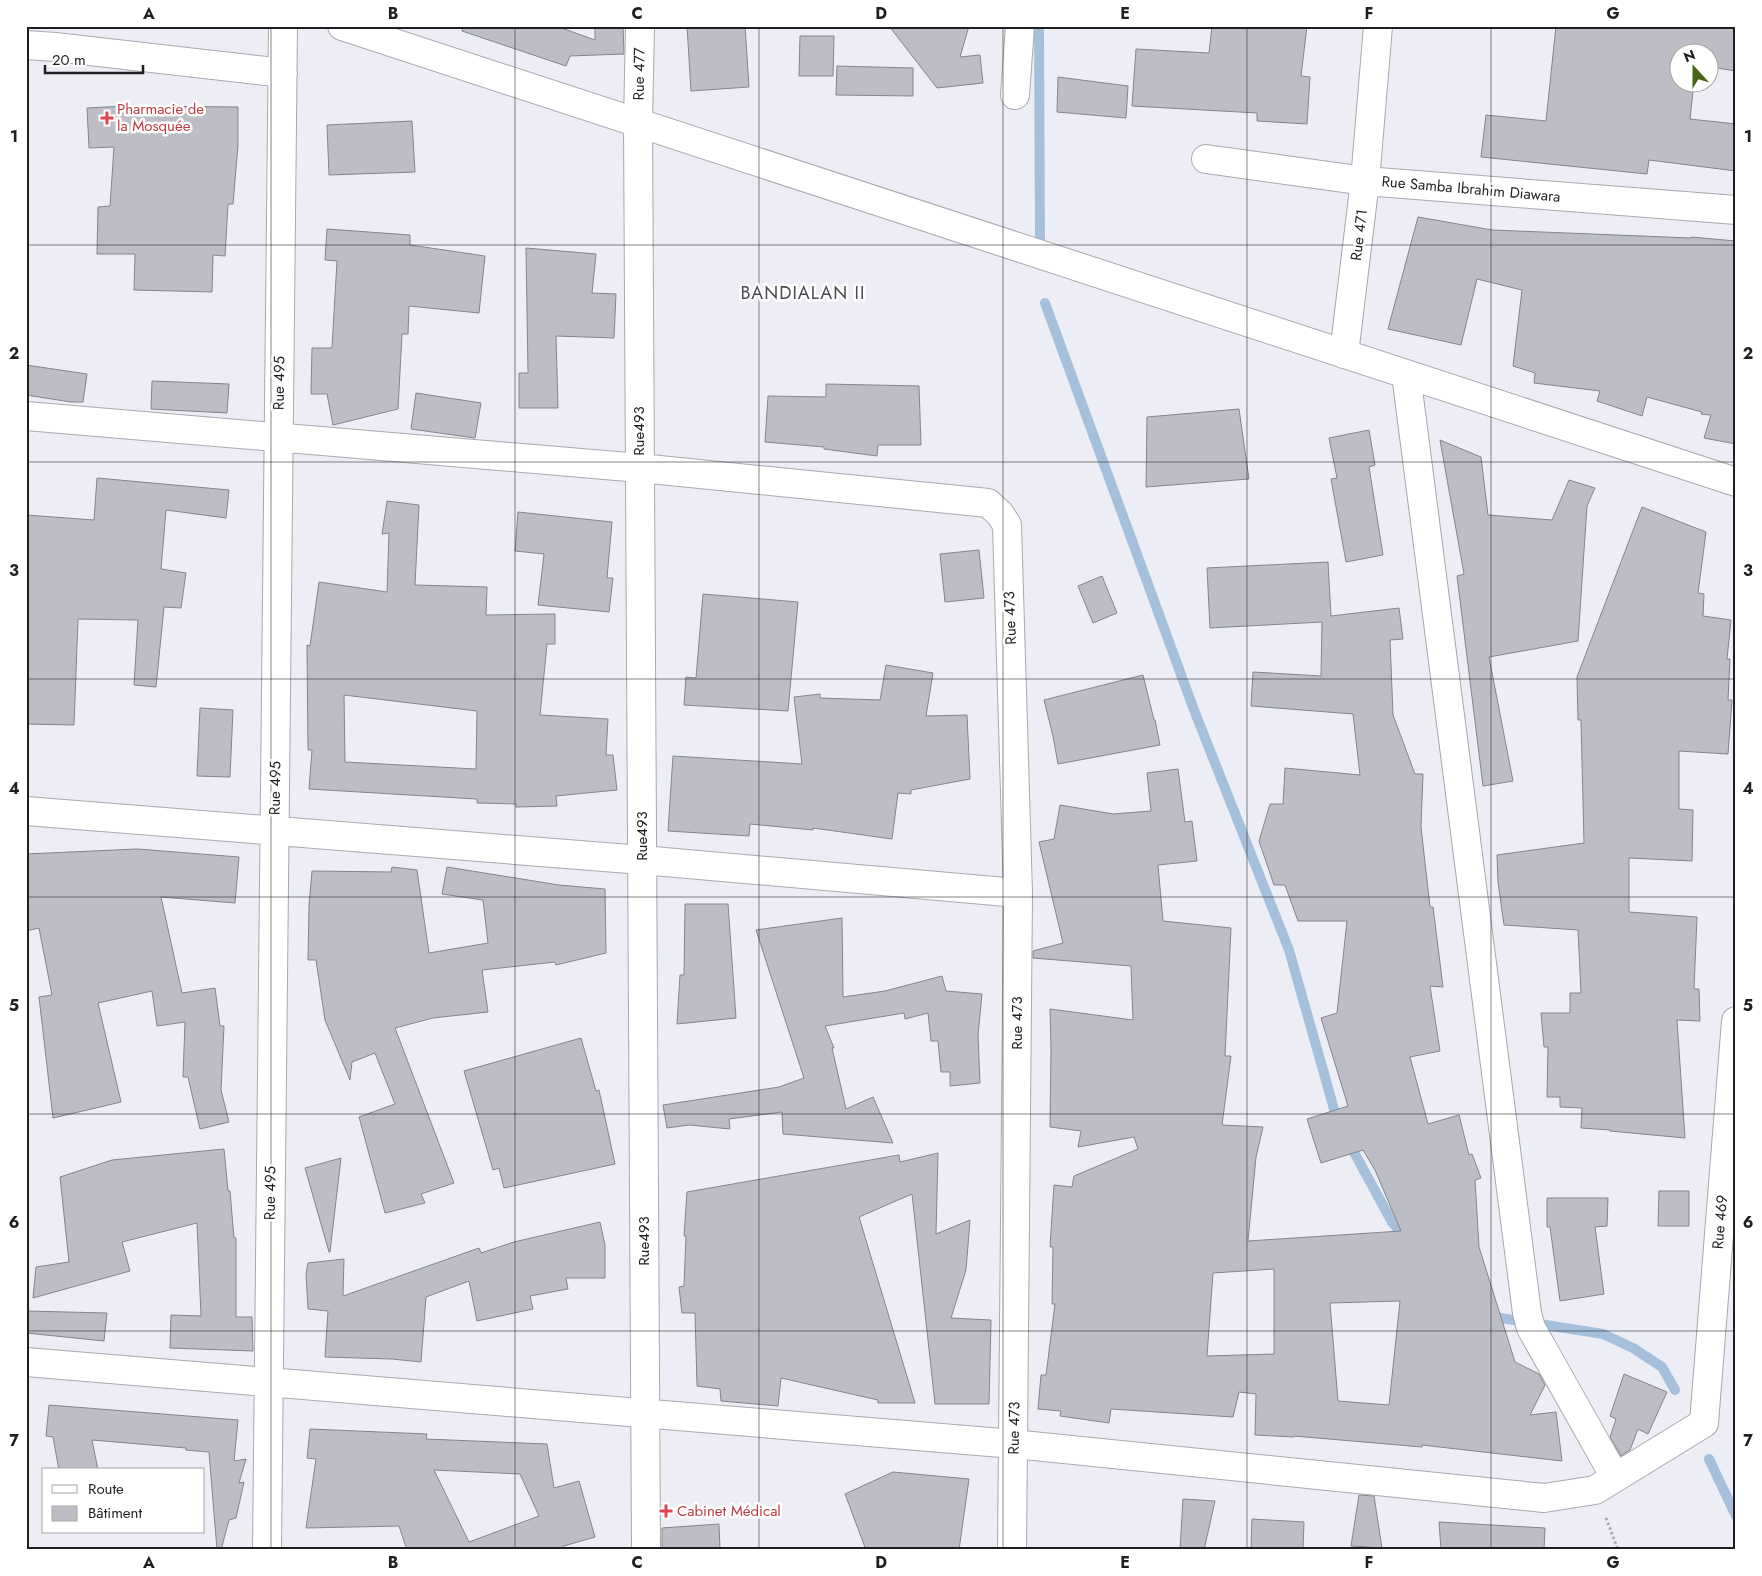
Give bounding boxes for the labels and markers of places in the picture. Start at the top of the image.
place label: Pharmacie de la Mosquée [117,98,204,137]
marker: Pharmacie de la Mosquée [101,112,113,124]
place label: Cabinet Médical [677,1500,781,1522]
marker: Cabinet Médical [659,1504,673,1518]

